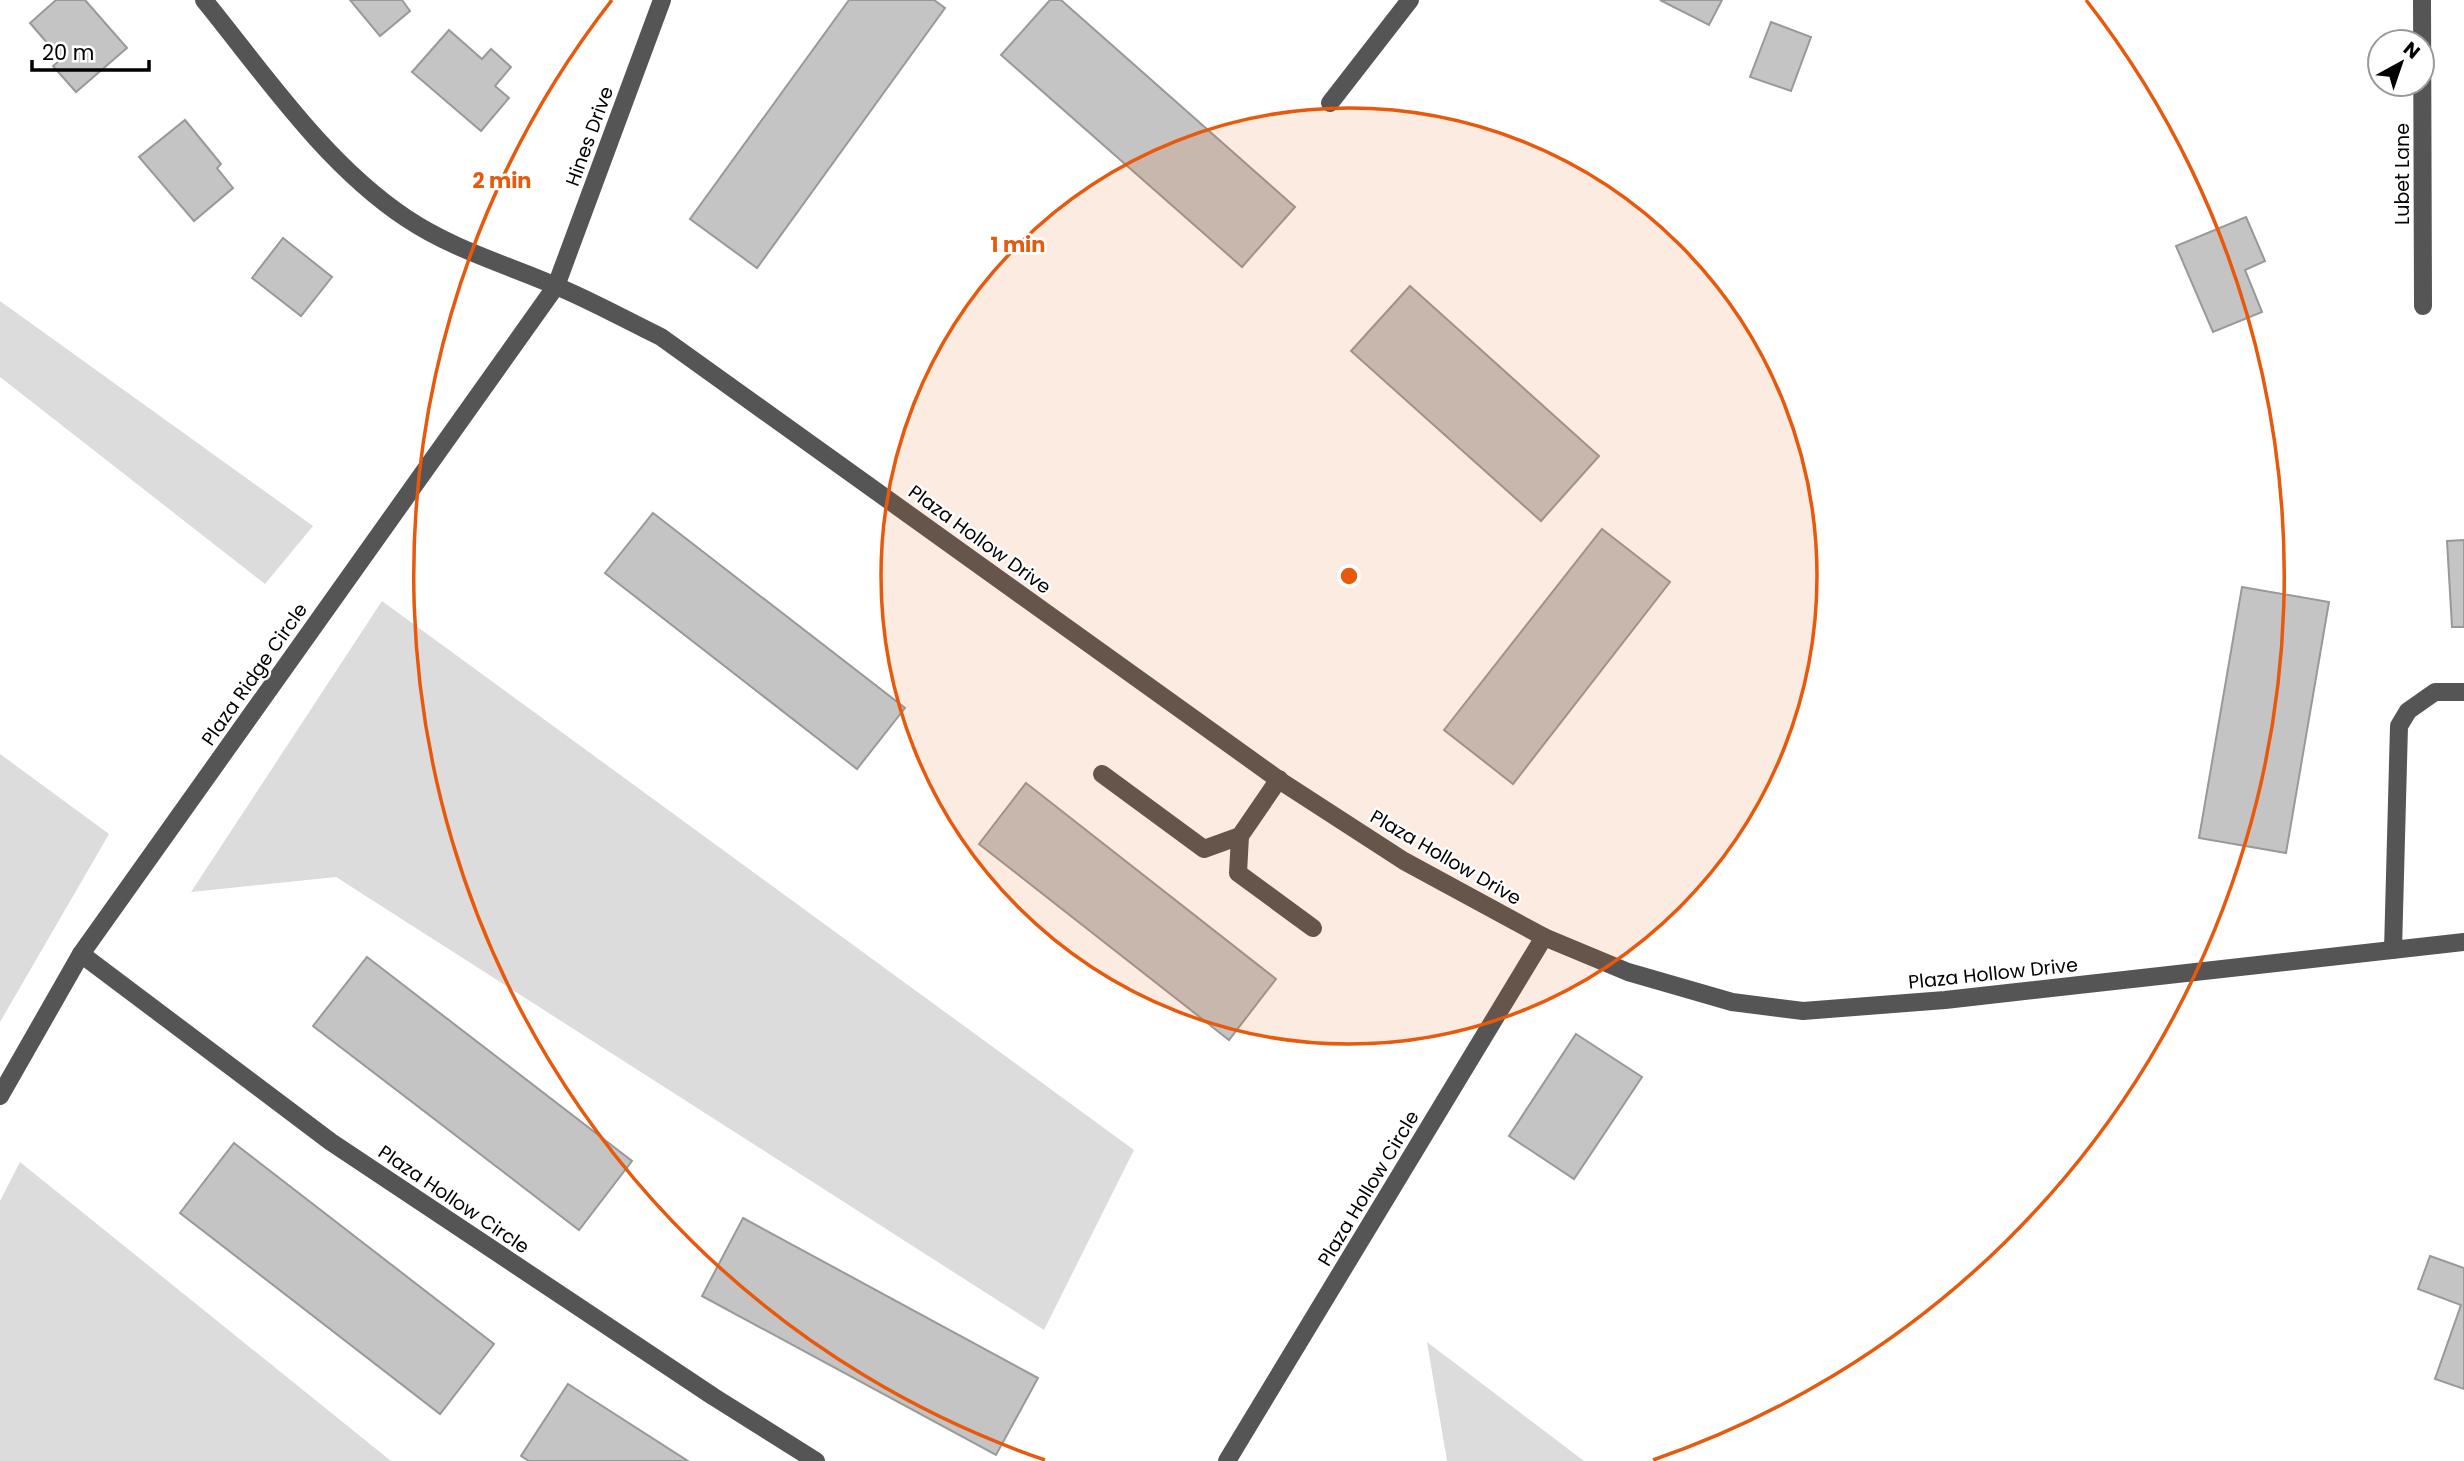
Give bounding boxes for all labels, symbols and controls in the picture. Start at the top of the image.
scale bar [32,28,149,72]
north arrow [2366,28,2436,98]
text: N [2397,35,2426,65]
text: 20 m [42,38,95,67]
street label: Hines Drive [559,83,620,190]
street label: Lubet Lane [2389,123,2416,225]
text: 2 min [472,166,532,195]
text: 1 min [991,230,1045,259]
street label: Plaza Hollow Drive [903,478,1056,600]
centre of rings [1337,564,1361,588]
street label: Plaza Ridge Circle [195,598,314,751]
street label: Plaza Hollow Drive [1365,803,1526,912]
street label: Plaza Hollow Drive [1907,951,2079,996]
street label: Plaza Hollow Circle [1311,1105,1426,1271]
street label: Plaza Hollow Circle [373,1139,535,1260]

